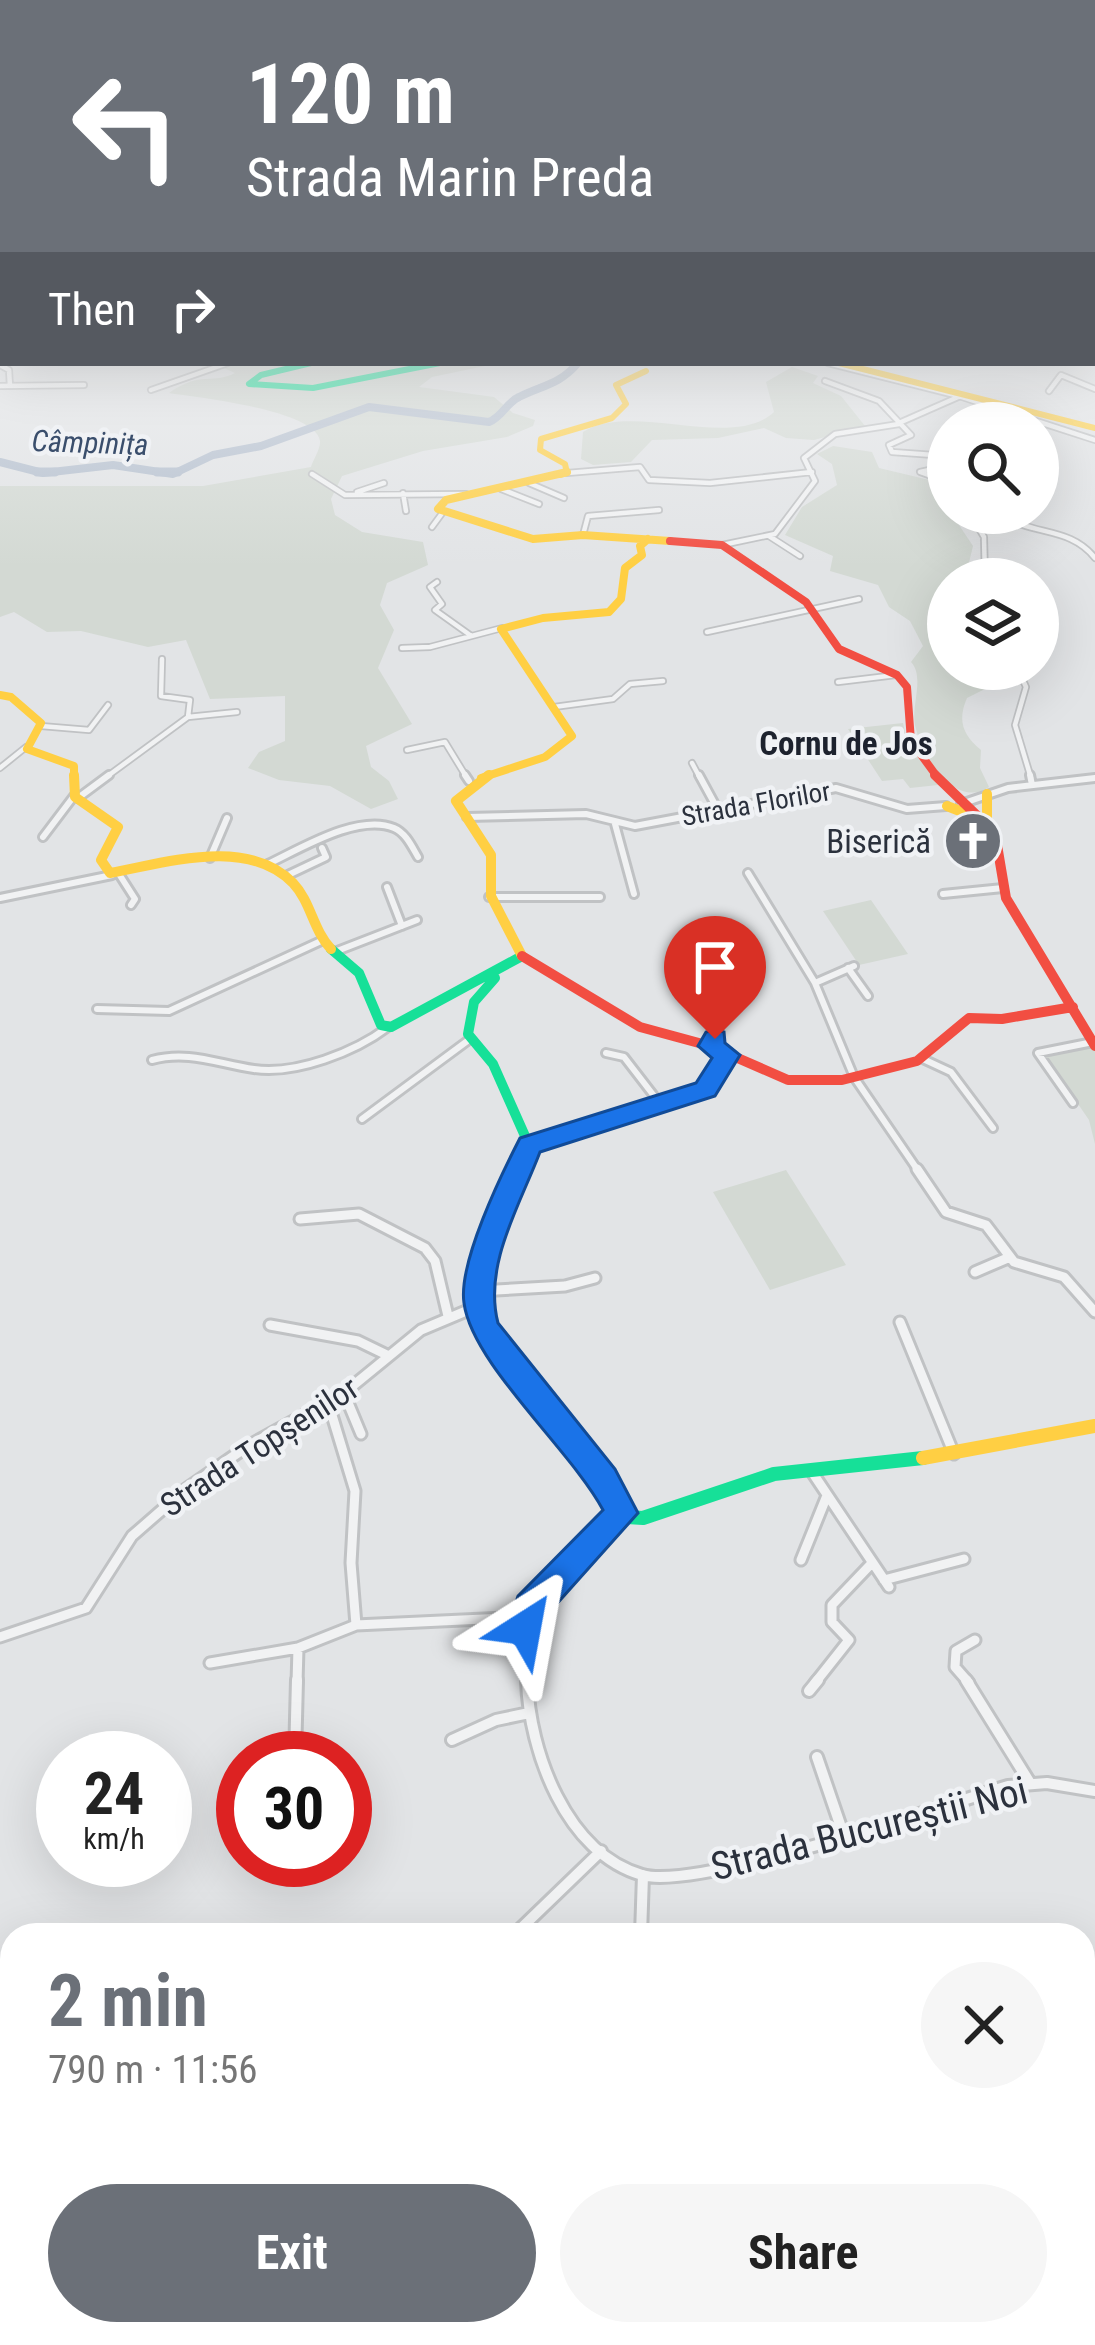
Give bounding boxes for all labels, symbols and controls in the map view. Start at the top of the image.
text: 120 m [246,45,455,144]
icon: left [48,48,204,204]
text: Strada Marin Preda [246,146,654,209]
icon: right [160,276,226,342]
text: Then [48,283,136,336]
map controls [927,402,1059,690]
button: search [927,402,1059,534]
water label: Câmpinița [31,423,149,463]
button: layers [927,558,1059,690]
district label: Cornu de Jos [759,724,933,763]
street label: Strada Florilor [679,775,833,833]
church icon: Biserică [942,810,1004,872]
place label: Biserică [826,822,931,861]
pin [664,916,766,1039]
icon: arrive [682,934,748,1000]
street label: Strada Topșenilor [153,1368,366,1526]
position arrow [462,1565,588,1691]
speed limit sign: 30 [216,1731,372,1887]
text: 24 [84,1758,144,1829]
street label: Strada Bucureștii Noi [706,1767,1032,1891]
text: km/h [83,1821,145,1856]
text: 2 min [48,1959,208,2044]
button: close [921,1962,1047,2088]
text: 790 m · 11:56 [48,2047,258,2093]
button: Exit [48,2184,536,2322]
button: Share [560,2184,1047,2322]

